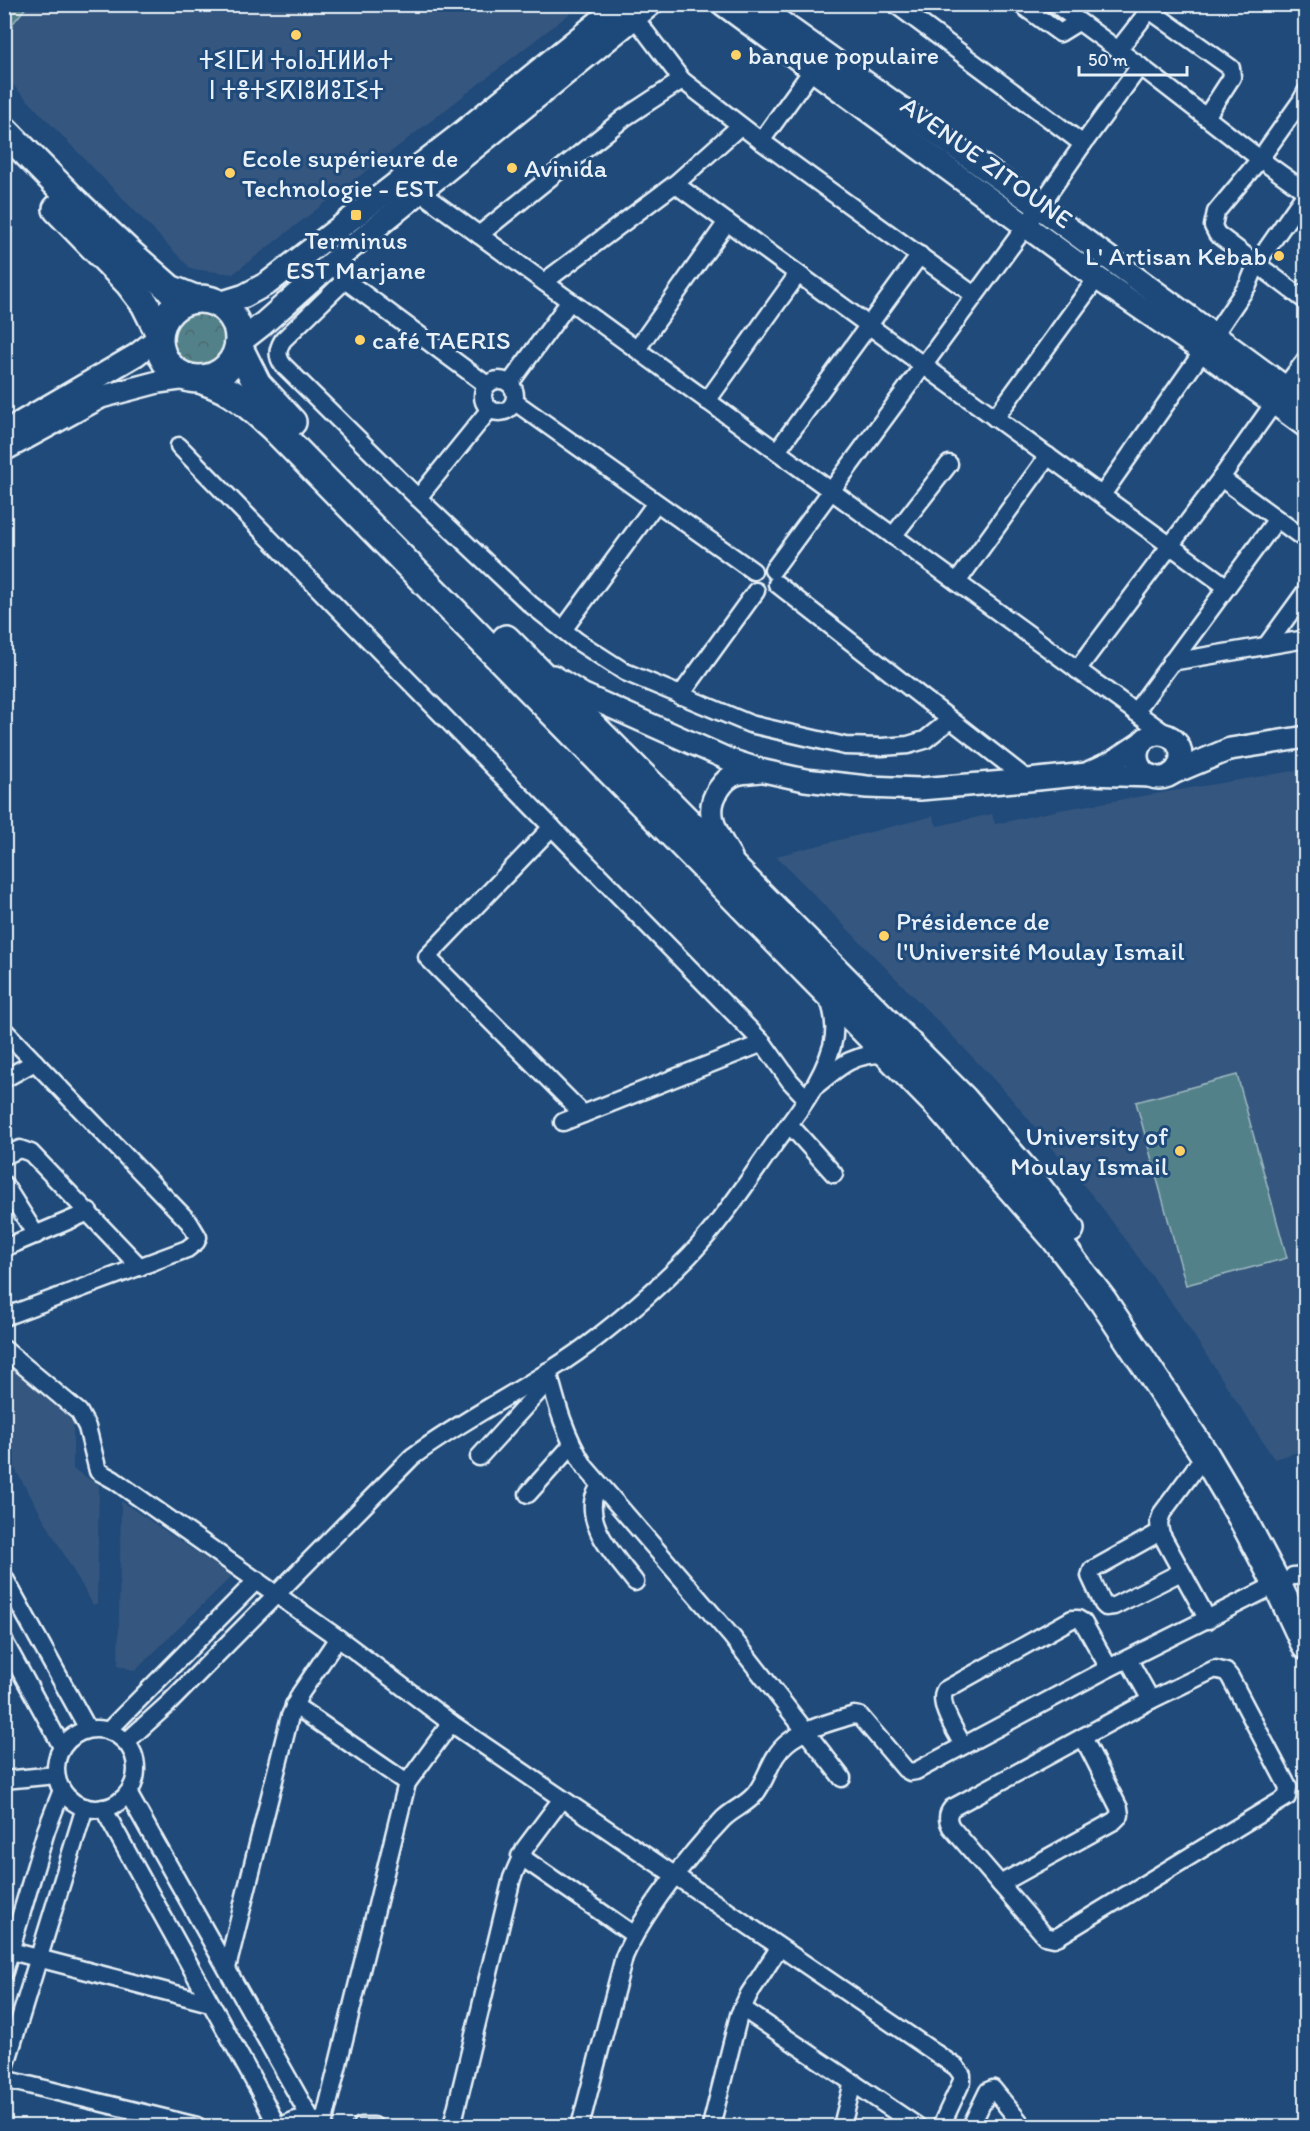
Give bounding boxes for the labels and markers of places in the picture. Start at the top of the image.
marker: ⵜⵉⵏⵎⵍ ⵜⴰⵏⴰⴼⵍⵍⴰⵜ ⵏ ⵜⴻⵜⵉⴽⵏⵓⵍⵓⵊⵉⵜ [289,28,303,42]
place label: banque populaire [748,39,939,71]
place label: ⵜⵉⵏⵎⵍ ⵜⴰⵏⴰⴼⵍⵍⴰⵜ ⵏ ⵜⴻⵜⵉⴽⵏⵓⵍⵓⵊⵉⵜ [199,44,393,106]
marker: banque populaire [729,48,743,62]
place label: Ecole supérieure de Technologie - EST [242,142,458,204]
place label: Avinida [524,152,608,184]
marker: Avinida [505,161,519,175]
marker: Ecole supérieure de Technologie - EST [223,166,237,180]
marker: Terminus EST Marjane [349,208,363,222]
place label: Terminus EST Marjane [286,224,426,286]
place label: L' Artisan Kebab [1085,240,1267,272]
marker: L' Artisan Kebab [1272,249,1286,263]
place label: café TAERIS [372,324,511,356]
marker: café TAERIS [353,333,367,347]
place label: Présidence de l'Université Moulay Ismail [896,905,1185,967]
marker: Présidence de l'Université Moulay Ismail [877,929,891,943]
place label: University of Moulay Ismail [1010,1120,1168,1182]
marker: University of Moulay Ismail [1173,1144,1187,1158]

